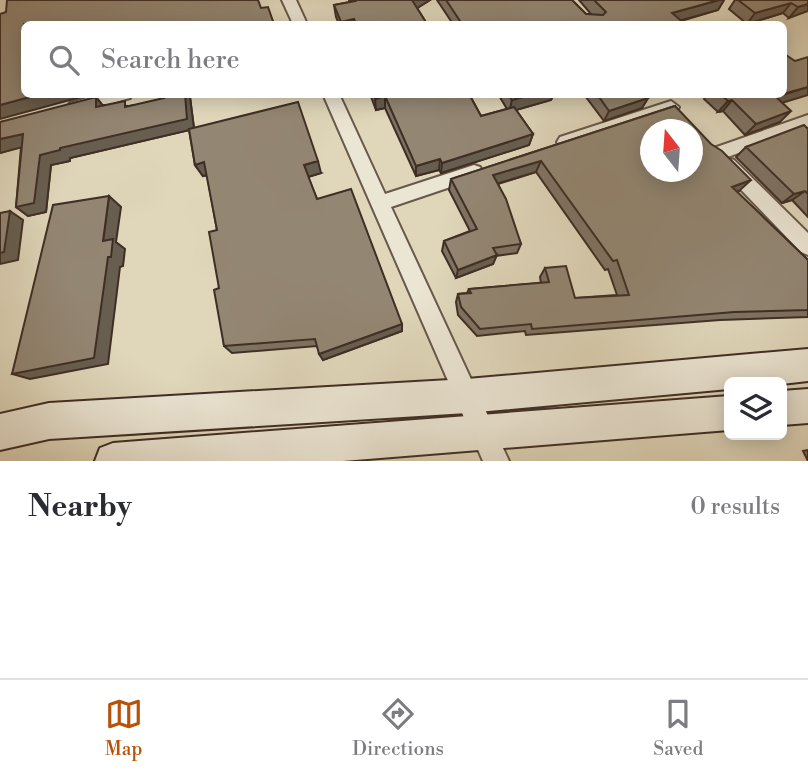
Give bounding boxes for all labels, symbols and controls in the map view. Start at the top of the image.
search box [21,21,787,98]
icon: search [45,41,83,79]
text: Search here [101,44,240,76]
north arrow [640,119,703,182]
map controls [724,377,787,440]
button: layers [724,377,787,440]
text: Nearby [28,488,132,526]
text: 0 results [690,493,780,521]
tab: Map [105,695,143,761]
tab: Directions [352,695,444,761]
tab: Saved [653,695,703,761]

